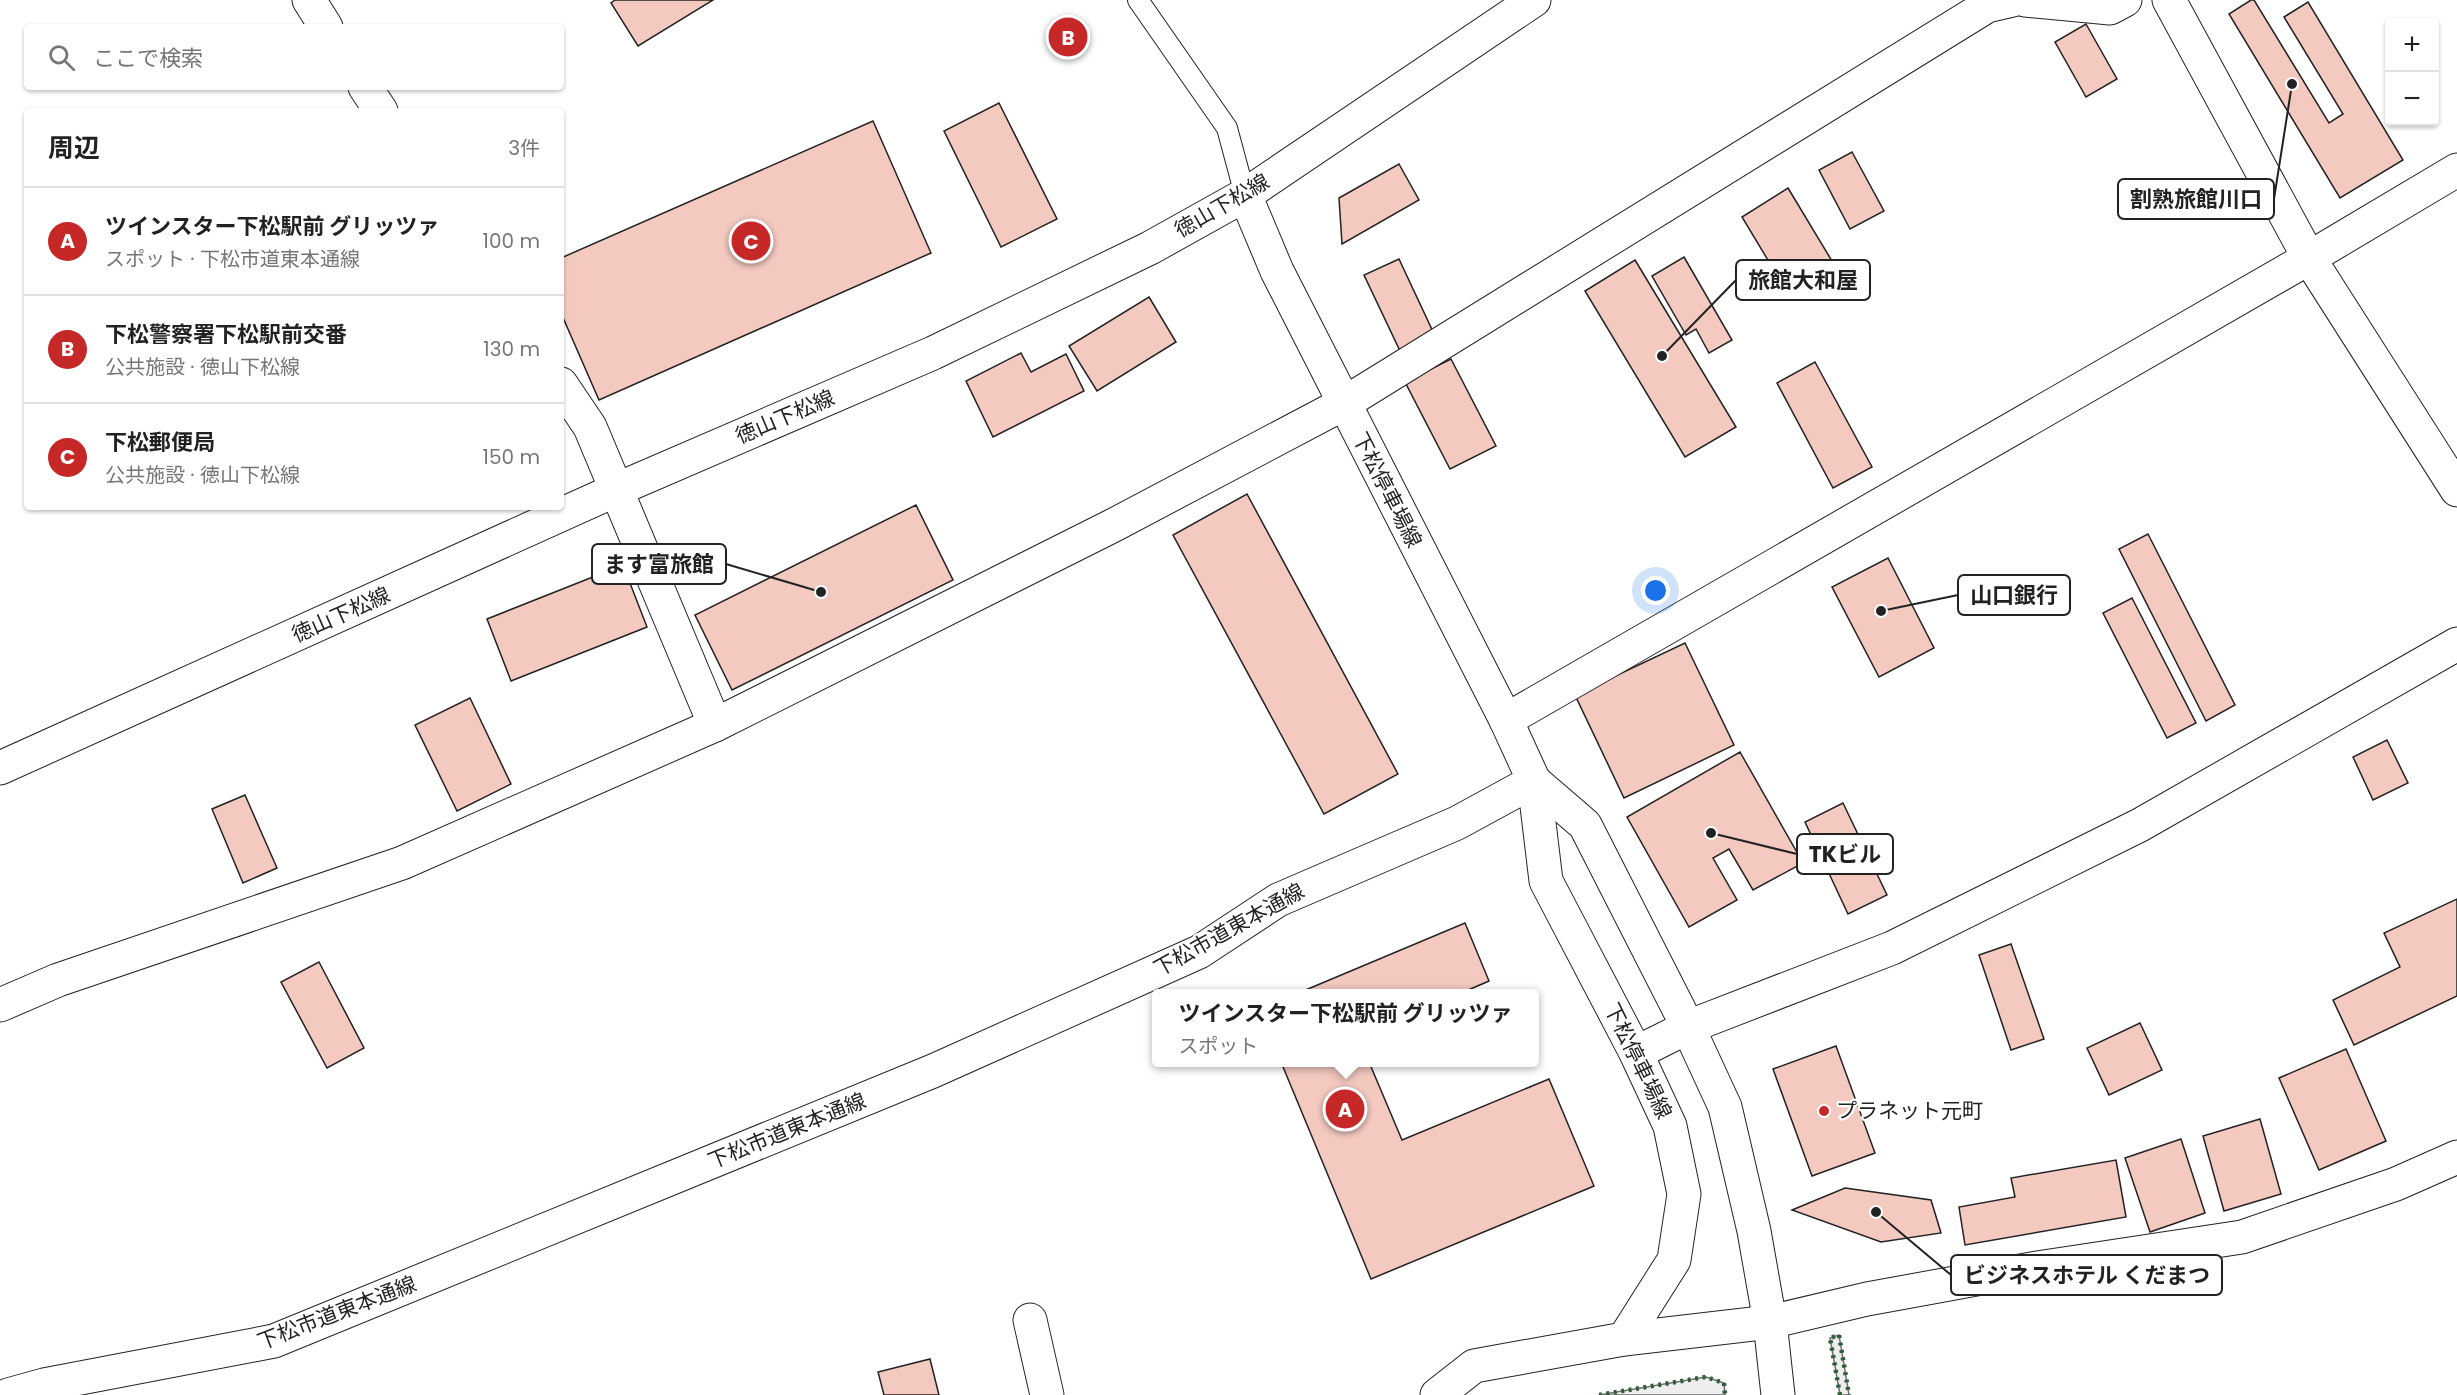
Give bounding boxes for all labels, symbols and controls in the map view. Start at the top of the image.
pin: B [1048,15,1088,60]
map controls [2385,18,2439,126]
button: + [2385,18,2439,72]
search box [24,24,564,90]
icon: search [45,41,78,74]
text: ここで検索 [93,43,203,74]
button: − [2385,72,2439,126]
text: 周辺 [48,130,100,166]
text: 3件 [508,134,540,162]
street label: 徳山下松線 [1169,167,1274,244]
callout: 割熟旅館川口 [2118,179,2274,219]
text: 割熟旅館川口 [2130,184,2262,215]
text: ツインスター下松駅前 グリッツァ [105,211,439,242]
pin: C [732,218,771,264]
text: A [60,227,75,255]
text: 100 m [483,227,540,255]
text: スポット · 下松市道東本通線 [105,245,360,273]
callout: 旅館大和屋 [1736,260,1870,300]
text: 旅館大和屋 [1748,265,1858,296]
text: 下松警察署下松駅前交番 [105,319,347,350]
text: B [61,335,74,363]
text: 130 m [483,335,540,363]
text: 公共施設 · 徳山下松線 [105,353,300,381]
street label: 徳山下松線 [731,383,839,450]
text: 下松郵便局 [105,427,215,458]
street label: 下松停車場線 [1346,427,1429,552]
text: C [60,443,75,471]
text: 150 m [483,443,540,471]
text: 公共施設 · 徳山下松線 [105,461,300,489]
callout: ます富旅館 [592,544,726,584]
text: ます富旅館 [604,549,714,580]
callout: 山口銀行 [1958,575,2070,615]
your location [1641,576,1670,605]
street label: 徳山下松線 [287,580,395,649]
text: 山口銀行 [1970,580,2058,611]
callout: TKビル [1797,834,1893,874]
text: TKビル [1809,839,1881,870]
street label: 下松市道東本通線 [1148,876,1309,983]
popup [1152,989,1539,1067]
text: ツインスター下松駅前 グリッツァ [1178,998,1513,1029]
street label: 下松停車場線 [1598,998,1679,1124]
text: スポット [1178,1032,1258,1060]
street label: 下松市道東本通線 [703,1086,870,1175]
pin: A [1326,1086,1364,1132]
place label: プラネット元町 [1836,1096,1983,1125]
marker: プラネット元町 [1817,1104,1831,1118]
callout: ビジネスホテル くだまつ [1951,1255,2222,1295]
text: ビジネスホテル くだまつ [1964,1260,2210,1291]
street label: 下松市道東本通線 [253,1269,420,1356]

